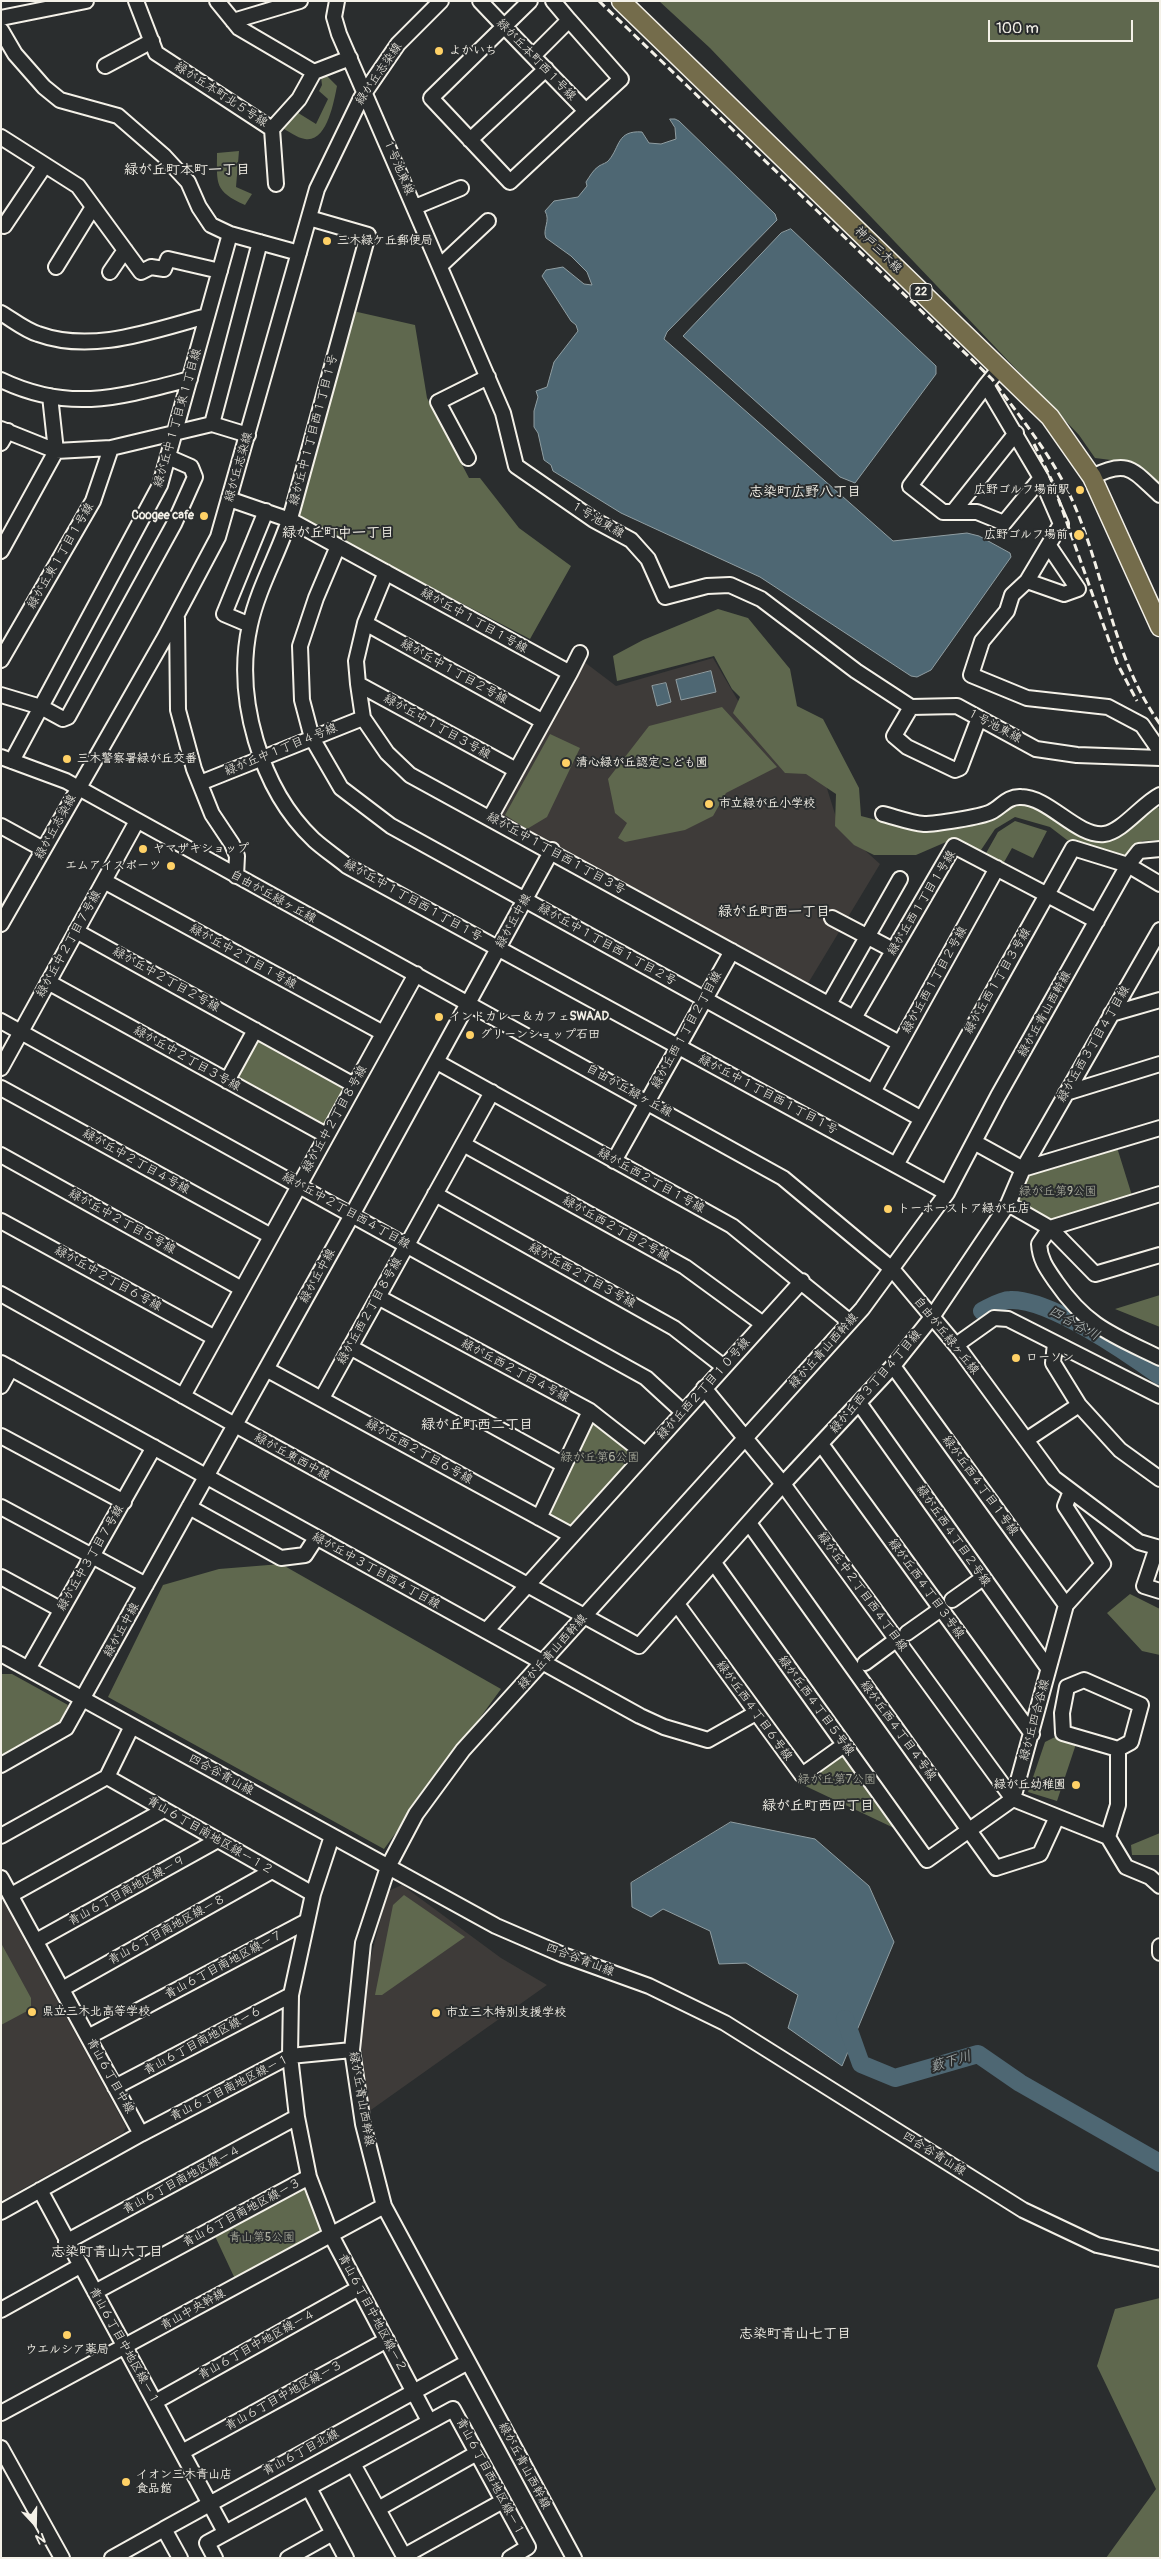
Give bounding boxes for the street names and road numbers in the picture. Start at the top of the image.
street label: 緑が丘本町西１号線 [493,16,579,104]
street label: 緑が丘志染線 [353,40,405,108]
street label: 緑が丘本町北５号線 [172,60,270,130]
street label: １号池東線 [380,137,416,197]
street label: 神戸三木線 [851,224,905,276]
road number: 22 [910,284,932,300]
street label: 緑が丘中１丁目東１丁目線 [151,347,205,489]
street label: 緑が丘中１丁目西１丁目１号 [287,353,341,507]
street label: 緑が丘志染線 [222,430,256,504]
street label: １号池東線 [568,498,626,542]
street label: 緑が丘東１丁目１号線 [25,500,97,612]
street label: 緑が丘中１丁目１号線 [418,586,530,656]
street label: 緑が丘中１丁目２号線 [398,637,510,707]
street label: 緑が丘中１丁目３号線 [381,692,493,762]
street label: １号池東線 [964,706,1024,746]
street label: 緑が丘中１丁目４号線 [223,721,339,779]
street label: 緑が丘志染線 [32,792,80,862]
street label: 緑が丘中１丁目西１丁目３号 [484,810,628,898]
street label: 緑が丘西１丁目１号線 [885,848,959,958]
street label: 緑が丘中１丁目西１丁目１号 [341,857,485,945]
street label: 自由が丘緑ヶ丘線 [228,867,318,927]
street label: 緑が丘中２丁目７号線 [34,888,104,1000]
street label: 緑が丘中線 [493,891,535,951]
street label: 緑が丘中１丁目西１丁目２号 [535,901,679,989]
street label: 緑が丘中２丁目１号線 [187,922,299,992]
street label: 緑が丘西１丁目２号線 [900,924,970,1036]
street label: 緑が丘西１丁目３号線 [962,925,1034,1037]
street label: 緑が丘中２丁目２号線 [110,945,222,1015]
street label: 緑が丘西１丁目２丁目線 [649,969,725,1091]
street label: 緑が丘青山西幹線 [1015,969,1075,1059]
street label: 緑が丘西３丁目４丁目線 [1055,983,1133,1105]
street label: 緑が丘中２丁目３号線 [131,1024,243,1094]
street label: 緑が丘中１丁目西１丁目１号 [696,1052,840,1138]
street label: 自由が丘緑ヶ丘線 [584,1061,674,1121]
street label: 緑が丘中２丁目８号線 [300,1063,370,1175]
street label: 緑が丘中２丁目４号線 [80,1127,192,1197]
street label: 緑が丘西２丁目１号線 [595,1146,707,1216]
street label: 緑が丘中２丁目西４丁目線 [280,1170,412,1252]
street label: 緑が丘中２丁目５号線 [66,1187,178,1257]
street label: 緑が丘西２丁目２号線 [560,1194,672,1264]
street label: 緑が丘西２丁目３号線 [526,1241,638,1311]
street label: 緑が丘中２丁目６号線 [52,1244,164,1314]
street label: 緑が丘中線 [297,1246,339,1306]
street label: 緑が丘西２丁目８号線 [335,1255,405,1367]
street label: 自由が丘緑ヶ丘線 [910,1294,982,1378]
street label: 緑が丘青山西幹線 [787,1311,861,1391]
street label: 緑が丘西３丁目４丁目線 [827,1327,925,1437]
street label: 緑が丘西２丁目１０号線 [654,1335,754,1443]
street label: 緑が丘西２丁目４号線 [459,1336,571,1406]
street label: 緑が丘西２丁目６号線 [363,1417,475,1487]
street label: 緑が丘東西中線 [252,1430,332,1484]
street label: 緑が丘西４丁目１号線 [939,1433,1021,1539]
street label: 緑が丘西４丁目２号線 [913,1483,993,1589]
street label: 緑が丘中３丁目７号線 [55,1502,127,1614]
street label: 緑が丘中３丁目西４丁目線 [310,1530,442,1612]
street label: 緑が丘中２丁目西４丁目線 [814,1530,910,1654]
street label: 緑が丘西４丁目３号線 [885,1536,967,1642]
street label: 緑が丘中線 [101,1600,143,1660]
street label: 緑が丘青山西幹線 [516,1612,590,1692]
street label: 緑が丘西４丁目５号線 [775,1653,857,1759]
street label: 緑が丘西４丁目６号線 [713,1658,795,1764]
street label: 緑が丘西４丁目４号線 [857,1678,939,1784]
street label: 緑が丘四合谷線 [1017,1678,1053,1762]
street label: 四合谷青山線 [186,1751,256,1799]
street label: 青山６丁目南地区線ー１２ [144,1794,276,1878]
street label: 青山６丁目南地区線ー９ [66,1853,188,1929]
street label: 青山６丁目南地区線ー８ [106,1892,228,1968]
street label: 青山６丁目南地区線ー７ [162,1928,286,2002]
street label: 四合谷青山線 [544,1940,616,1980]
street label: 青山６丁目南地区線ー６ [141,2004,265,2078]
street label: 青山６丁目中線 [83,2036,137,2116]
street label: 緑が丘青山西幹線 [346,2050,376,2148]
street label: 青山６丁目南地区線ー１ [168,2052,292,2124]
street label: 四合谷青山線 [900,2129,968,2179]
street label: 青山６丁目南地区線ー４ [120,2143,244,2217]
street label: 青山６丁目南地区線ー３ [180,2176,304,2250]
street label: 青山６丁目中地区線ー２ [335,2251,409,2375]
street label: 青山６丁目中地区線ー１ [86,2285,162,2407]
street label: 青山中央幹線 [158,2286,228,2334]
street label: 青山６丁目中地区線ー４ [196,2307,318,2383]
street label: 青山６丁目中地区線ー３ [223,2358,345,2434]
street label: 青山６丁目西地区線ー１ [453,2415,527,2539]
street label: 緑が丘青山西幹線 [495,2420,553,2512]
street label: 青山６丁目北線 [261,2427,341,2479]

